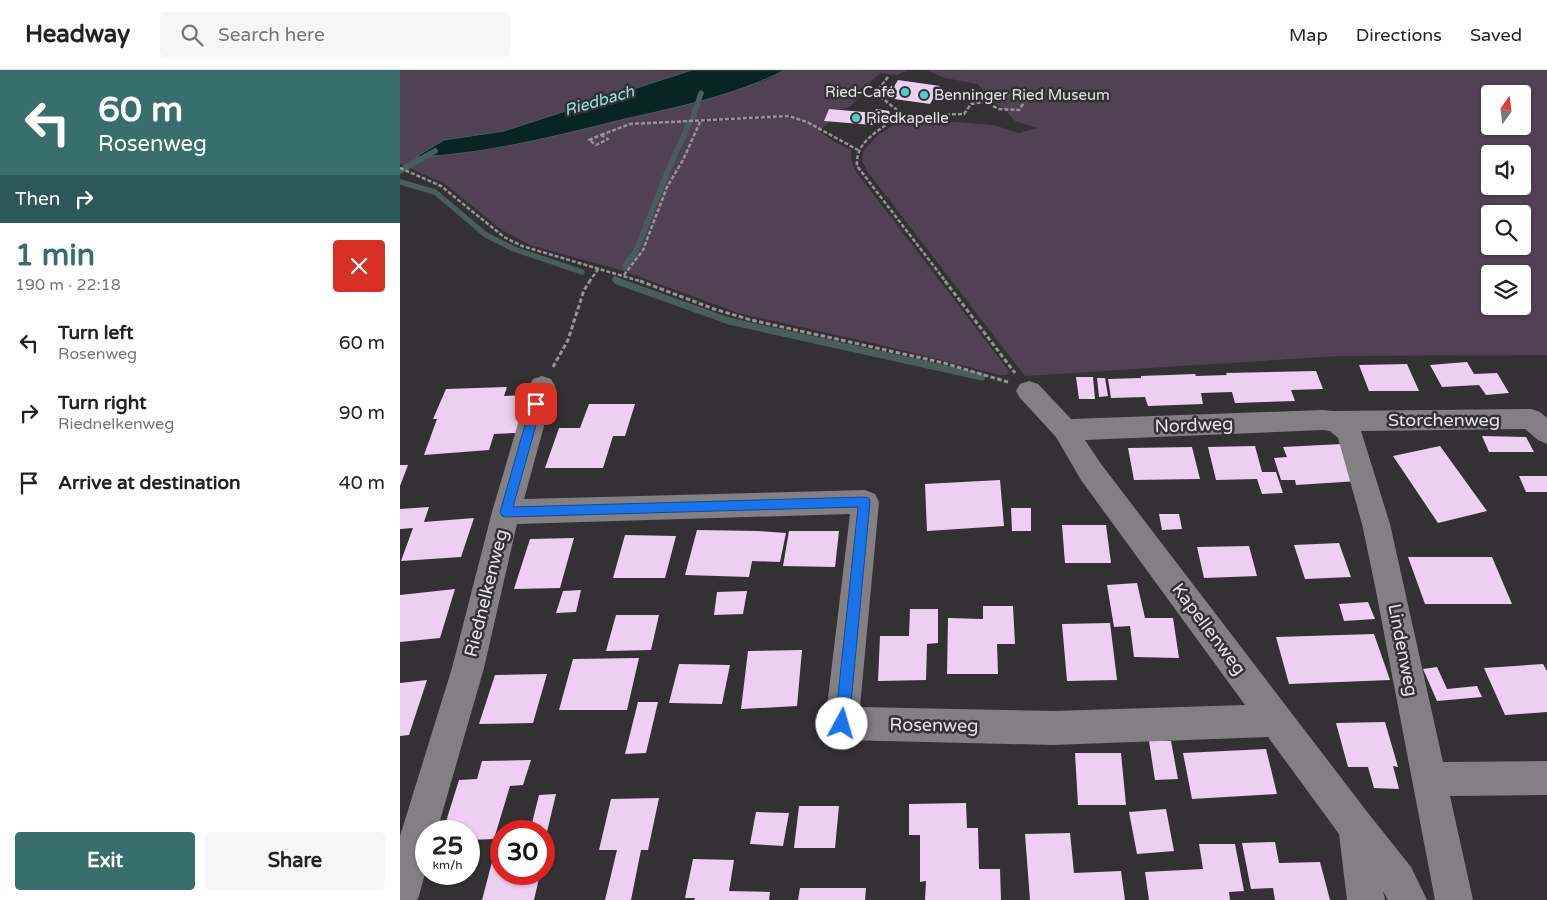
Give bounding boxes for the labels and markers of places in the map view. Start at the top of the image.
place label: Ried-Café [825,83,895,101]
marker: Ried-Café [899,86,911,98]
place label: Benninger Ried Museum [934,86,1110,104]
marker: Benninger Ried Museum [918,89,930,101]
place label: Riedkapelle [866,109,949,127]
marker: Riedkapelle [850,112,862,124]
pin [515,383,557,425]

